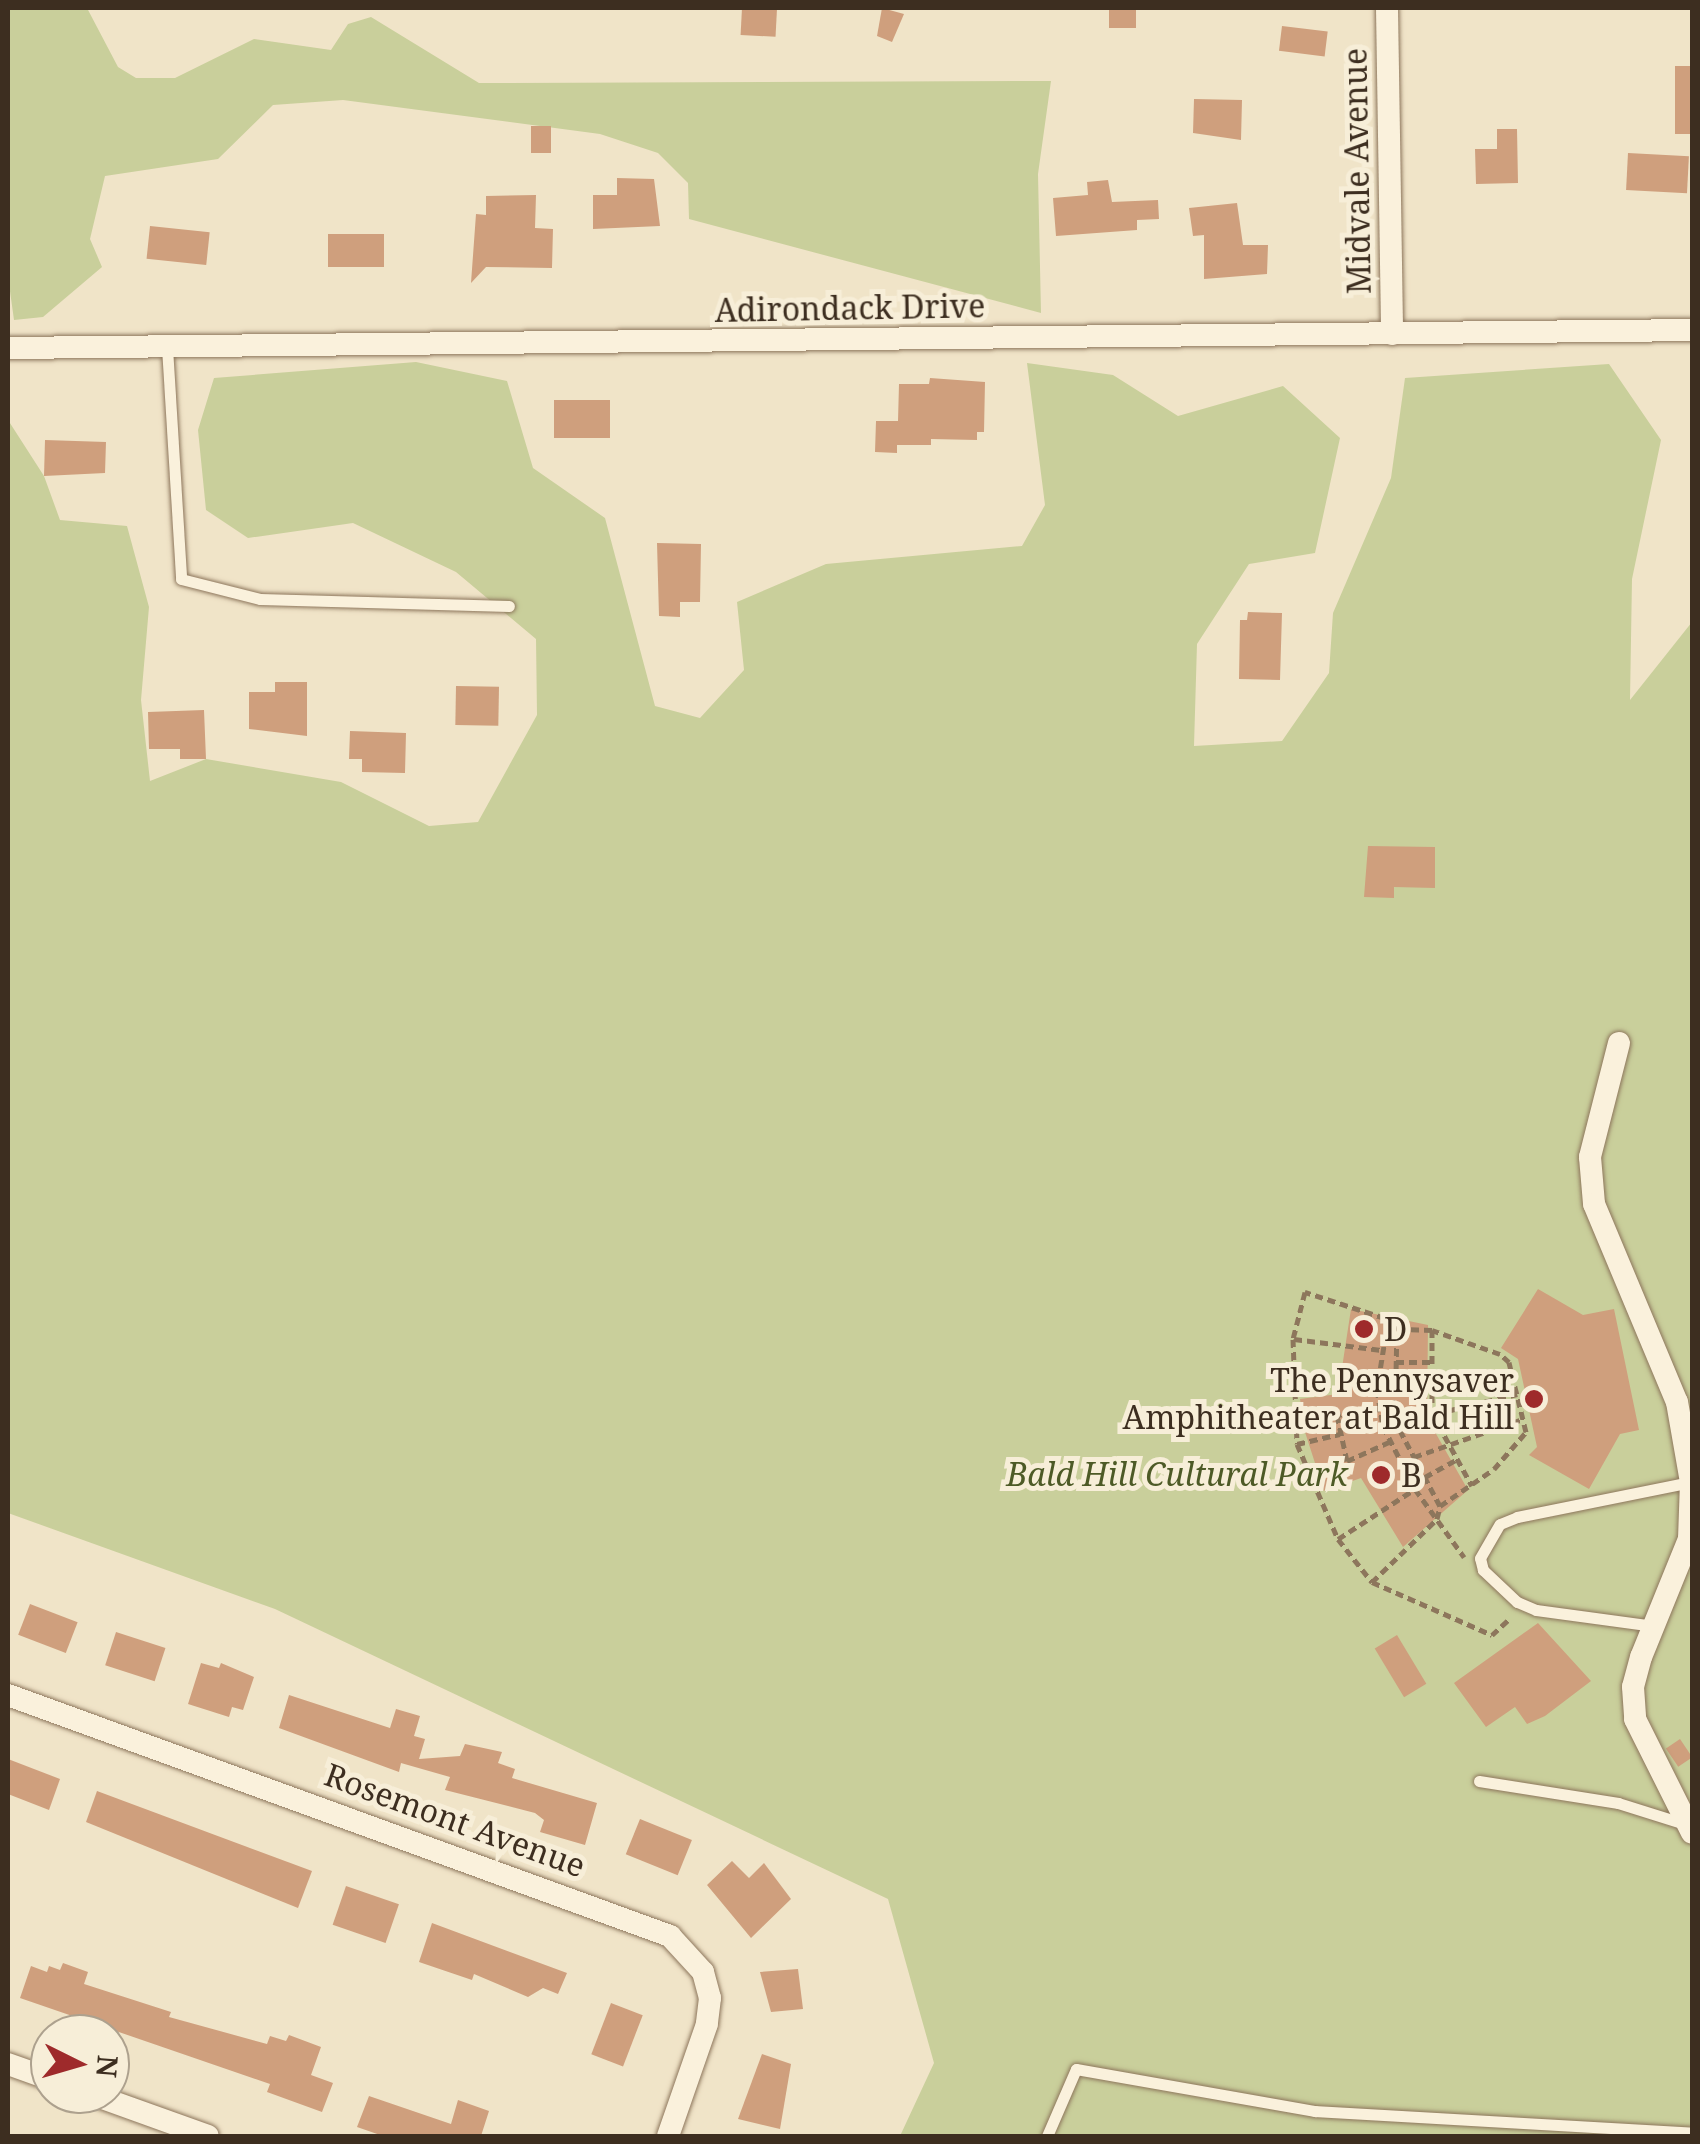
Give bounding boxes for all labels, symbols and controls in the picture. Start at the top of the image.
street label: Midvale Avenue [1336,48,1378,294]
street label: Adirondack Drive [714,286,986,330]
place label: D [1384,1310,1407,1348]
marker: D [1353,1318,1375,1340]
place label: The Pennysaver Amphitheater at Bald Hill [1123,1362,1514,1437]
marker: The Pennysaver Amphitheater at Bald Hill [1523,1388,1545,1410]
park label: Bald Hill Cultural Park [1006,1455,1348,1493]
place label: B [1401,1456,1422,1494]
marker: B [1370,1464,1392,1486]
street label: Rosemont Avenue [320,1755,590,1885]
north arrow [30,2014,130,2114]
text: N [88,2054,128,2079]

